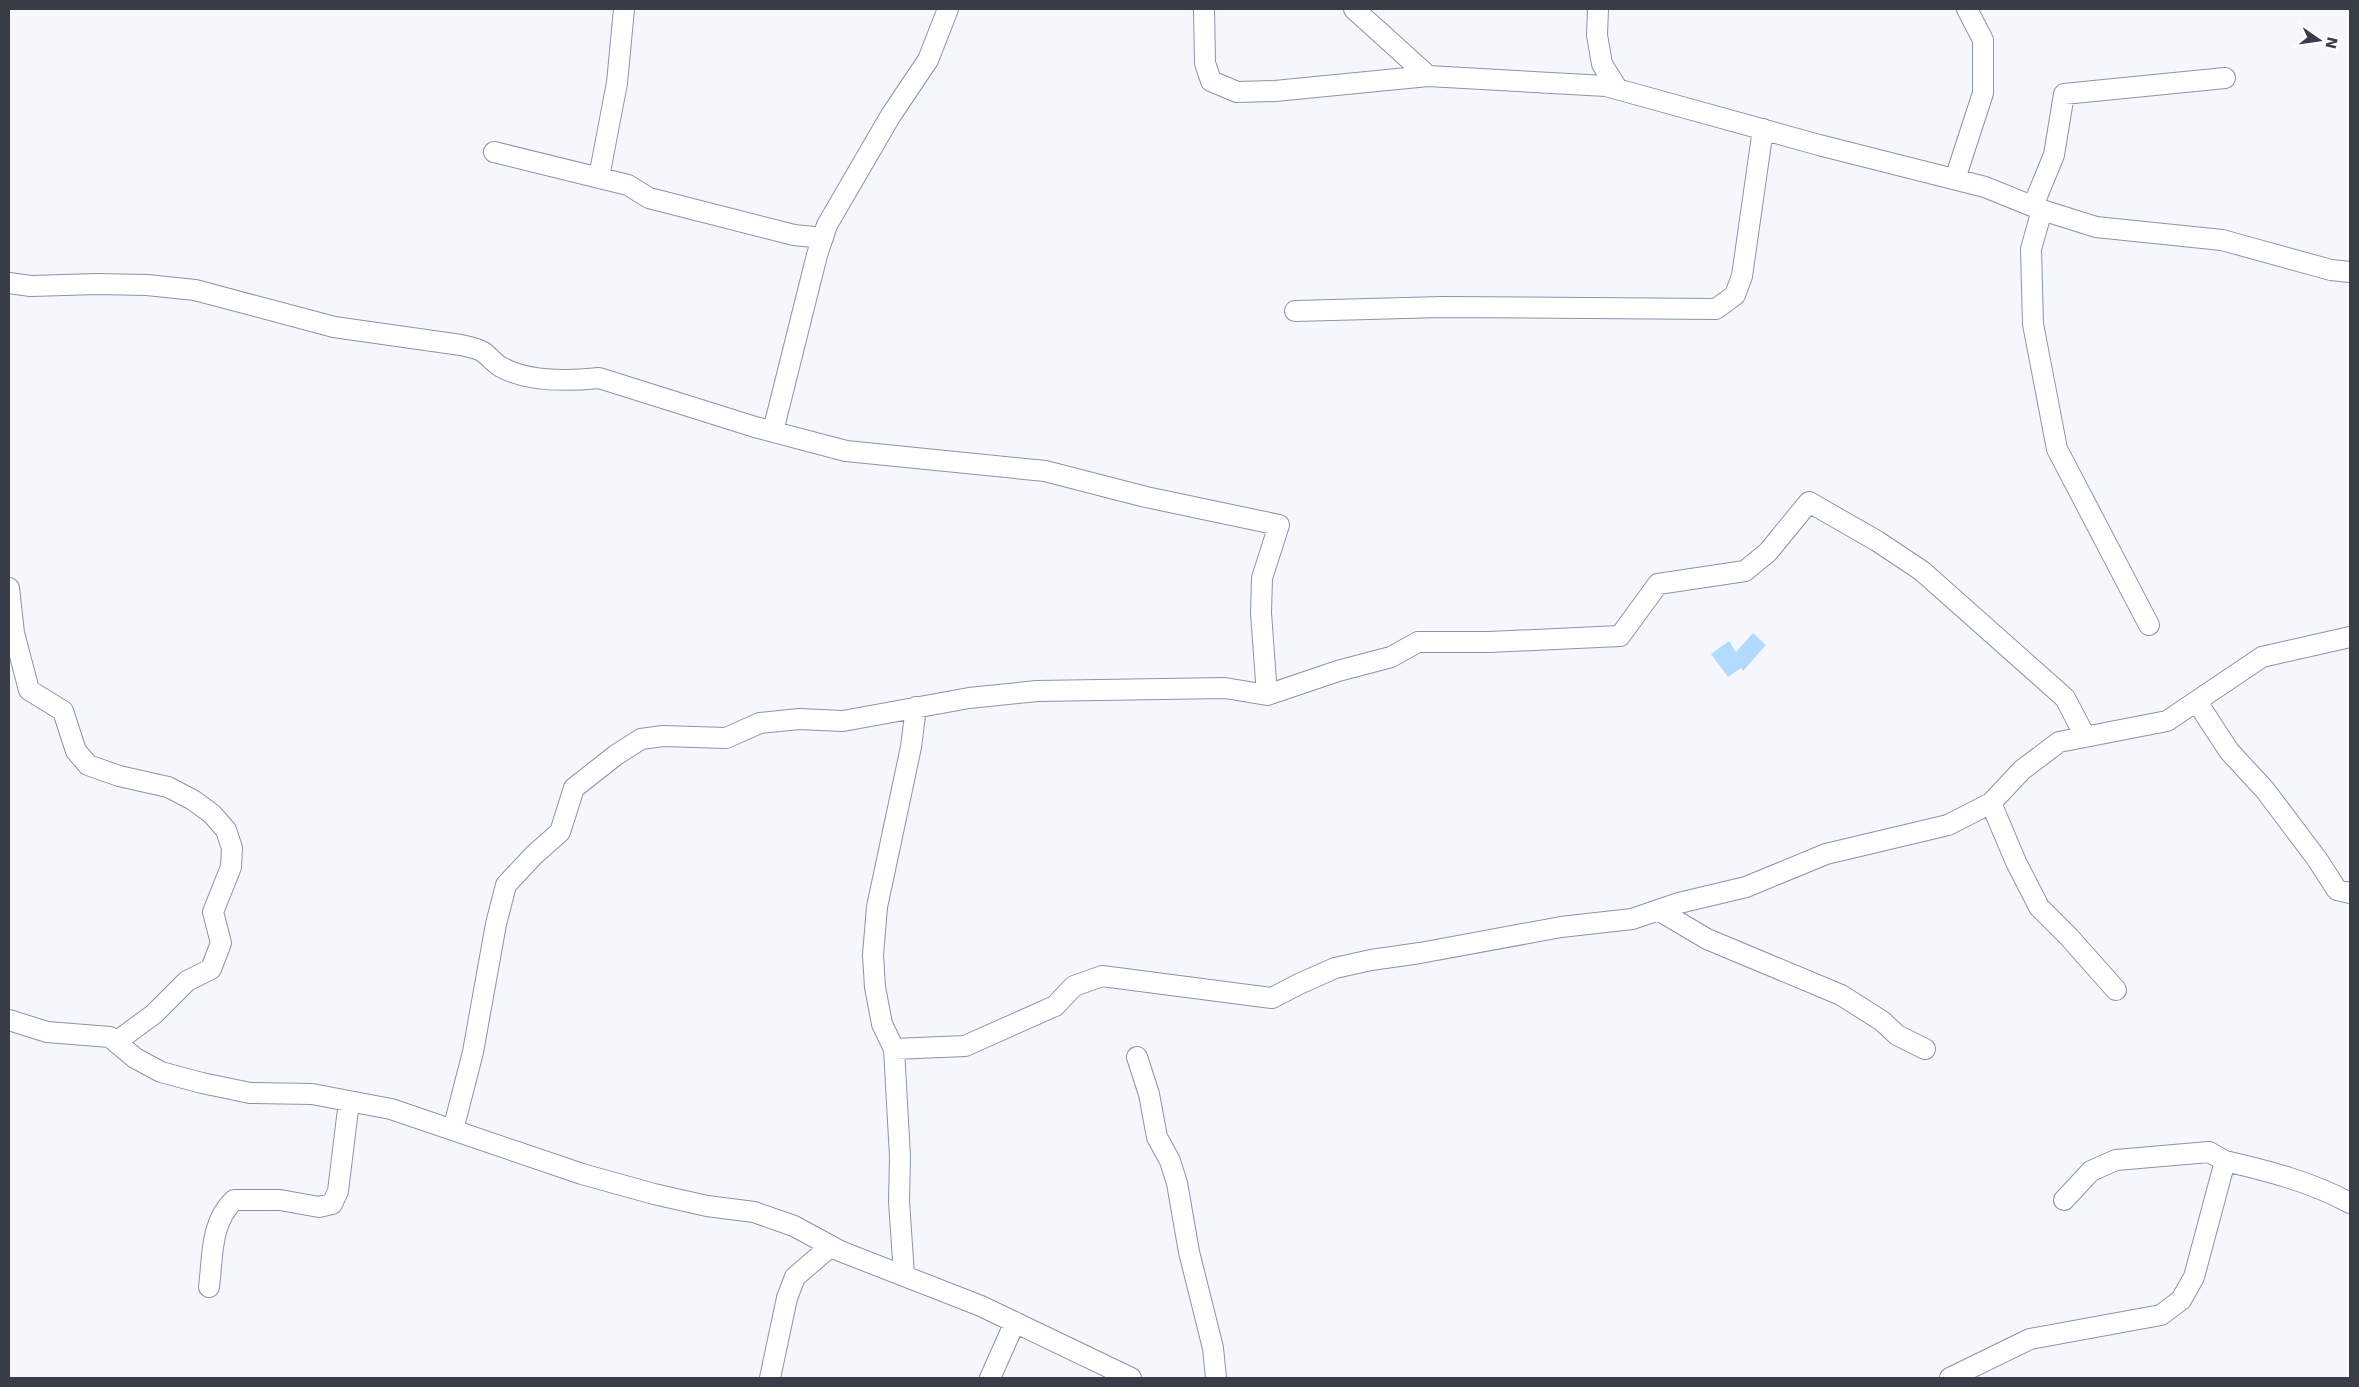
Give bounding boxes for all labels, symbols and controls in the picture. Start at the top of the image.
north arrow [2294,15,2344,65]
text: N [2323,35,2341,50]

